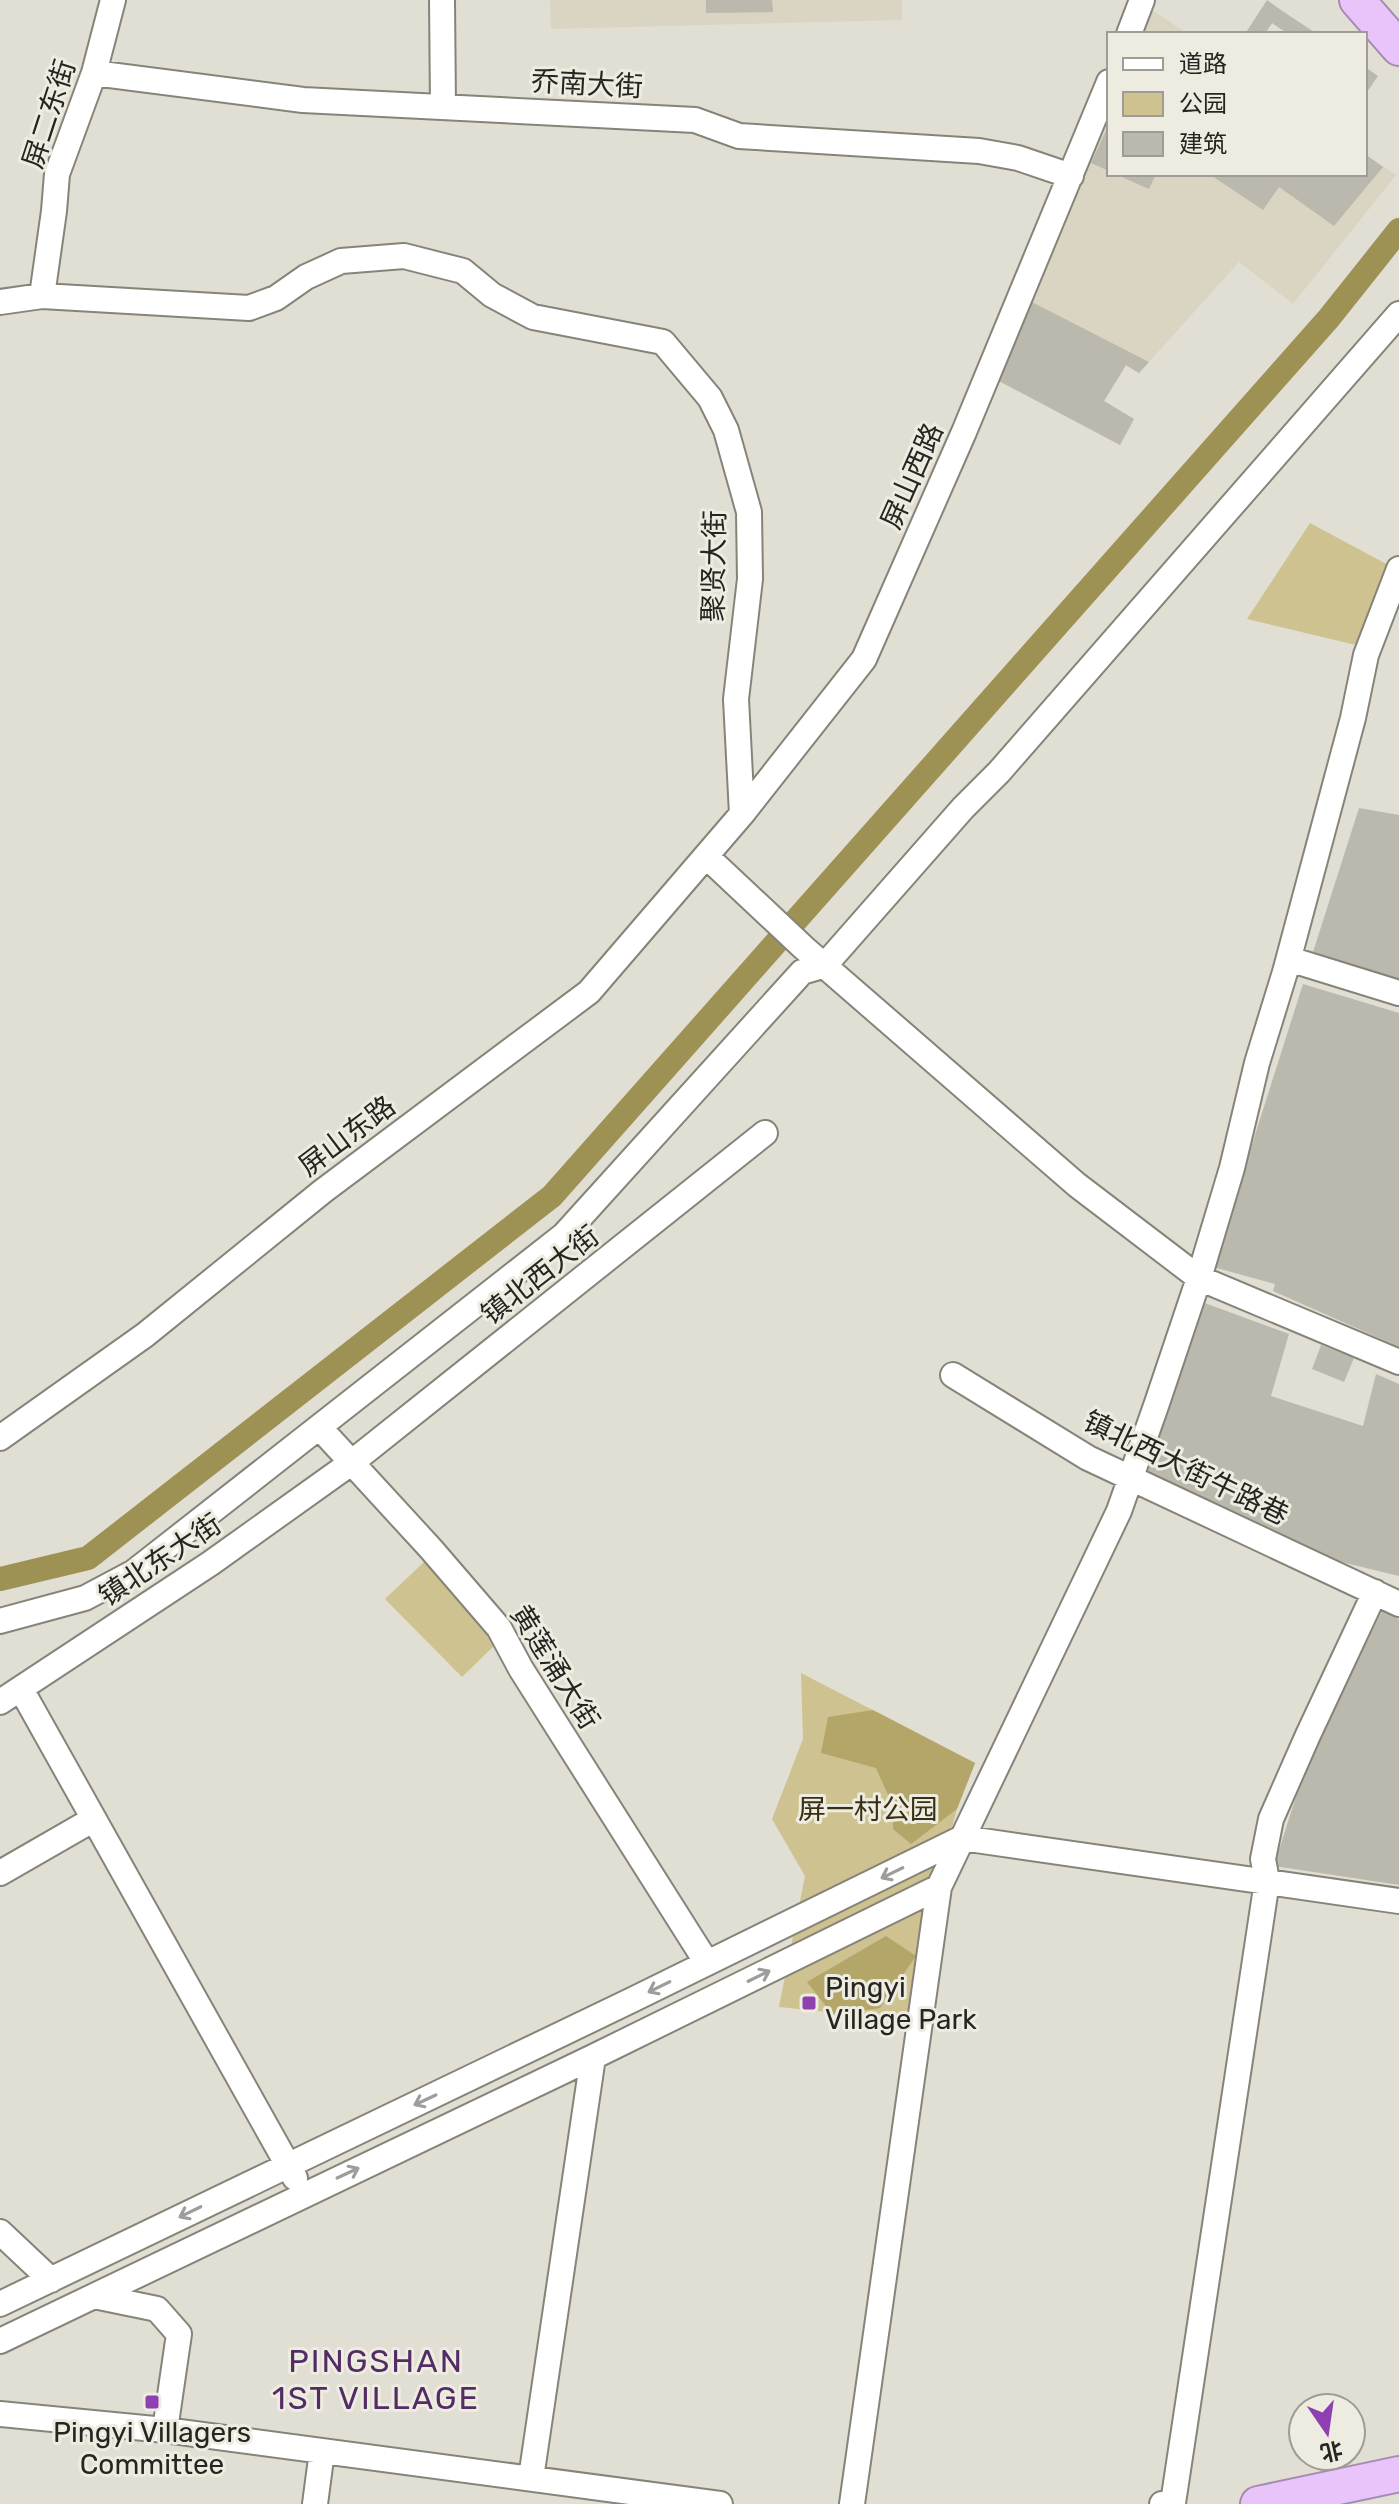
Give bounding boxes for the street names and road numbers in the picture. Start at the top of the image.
street label: 屏二东街 [16,56,82,172]
street label: 乔南大街 [530,65,644,103]
street label: 屏山西路 [874,418,950,534]
street label: 聚贤大街 [697,510,731,622]
street label: 屏山东路 [292,1089,402,1183]
street label: 镇北西大街 [475,1219,605,1331]
street label: 镇北西大街牛路巷 [1078,1404,1294,1532]
street label: 镇北东大街 [93,1507,227,1613]
street label: 黄莲涌大街 [504,1599,606,1735]

